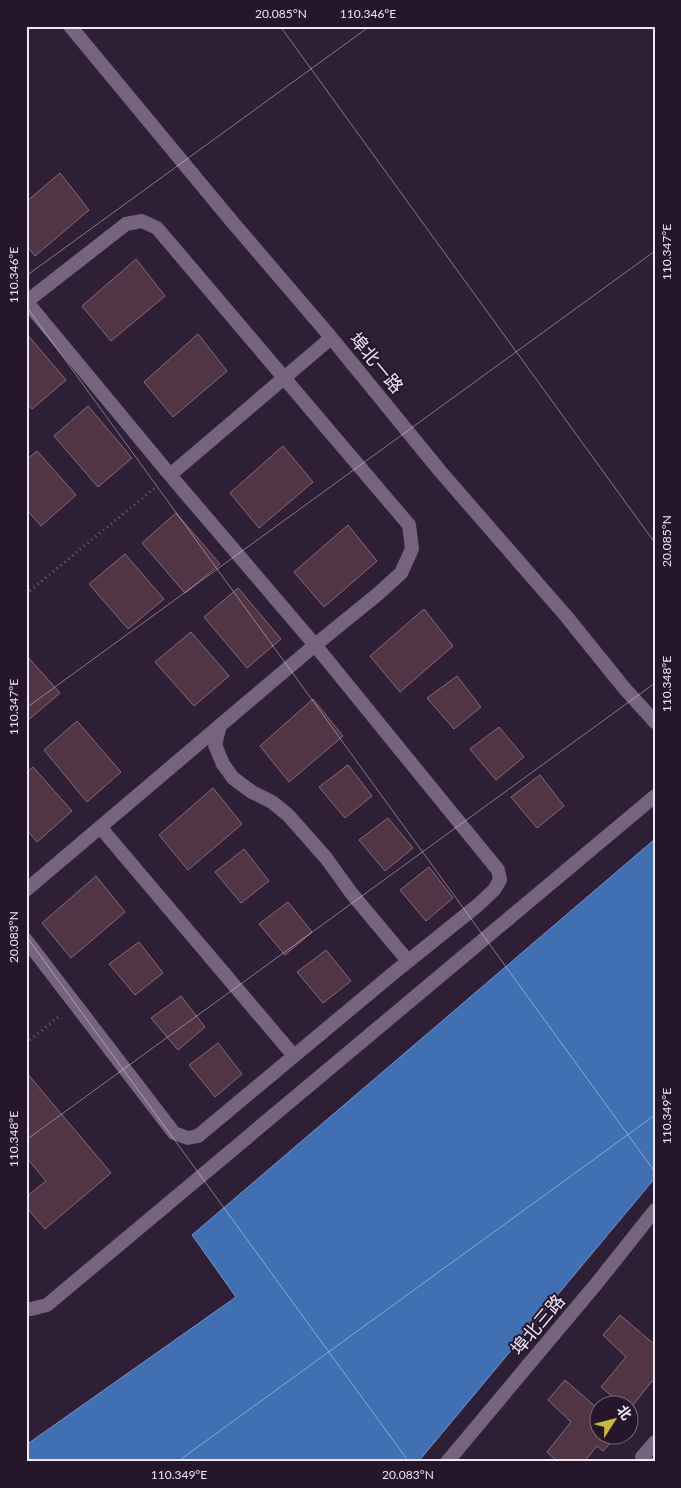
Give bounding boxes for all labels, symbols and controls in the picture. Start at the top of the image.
text: 20.085°N [255,6,307,21]
text: 110.346°E [340,6,396,21]
text: 110.347°E [659,224,674,280]
text: 110.346°E [6,247,21,303]
street label: 埠北一路 [345,328,408,397]
text: 20.085°N [659,515,674,567]
text: 110.348°E [659,656,674,712]
text: 110.347°E [6,679,21,735]
text: 20.083°N [6,911,21,963]
text: 110.349°E [659,1088,674,1144]
text: 110.348°E [6,1111,21,1167]
street label: 埠北三路 [506,1290,569,1359]
north arrow [588,1396,638,1446]
text: 北 [614,1401,636,1423]
text: 110.349°E [151,1467,207,1482]
text: 20.083°N [382,1467,434,1482]

